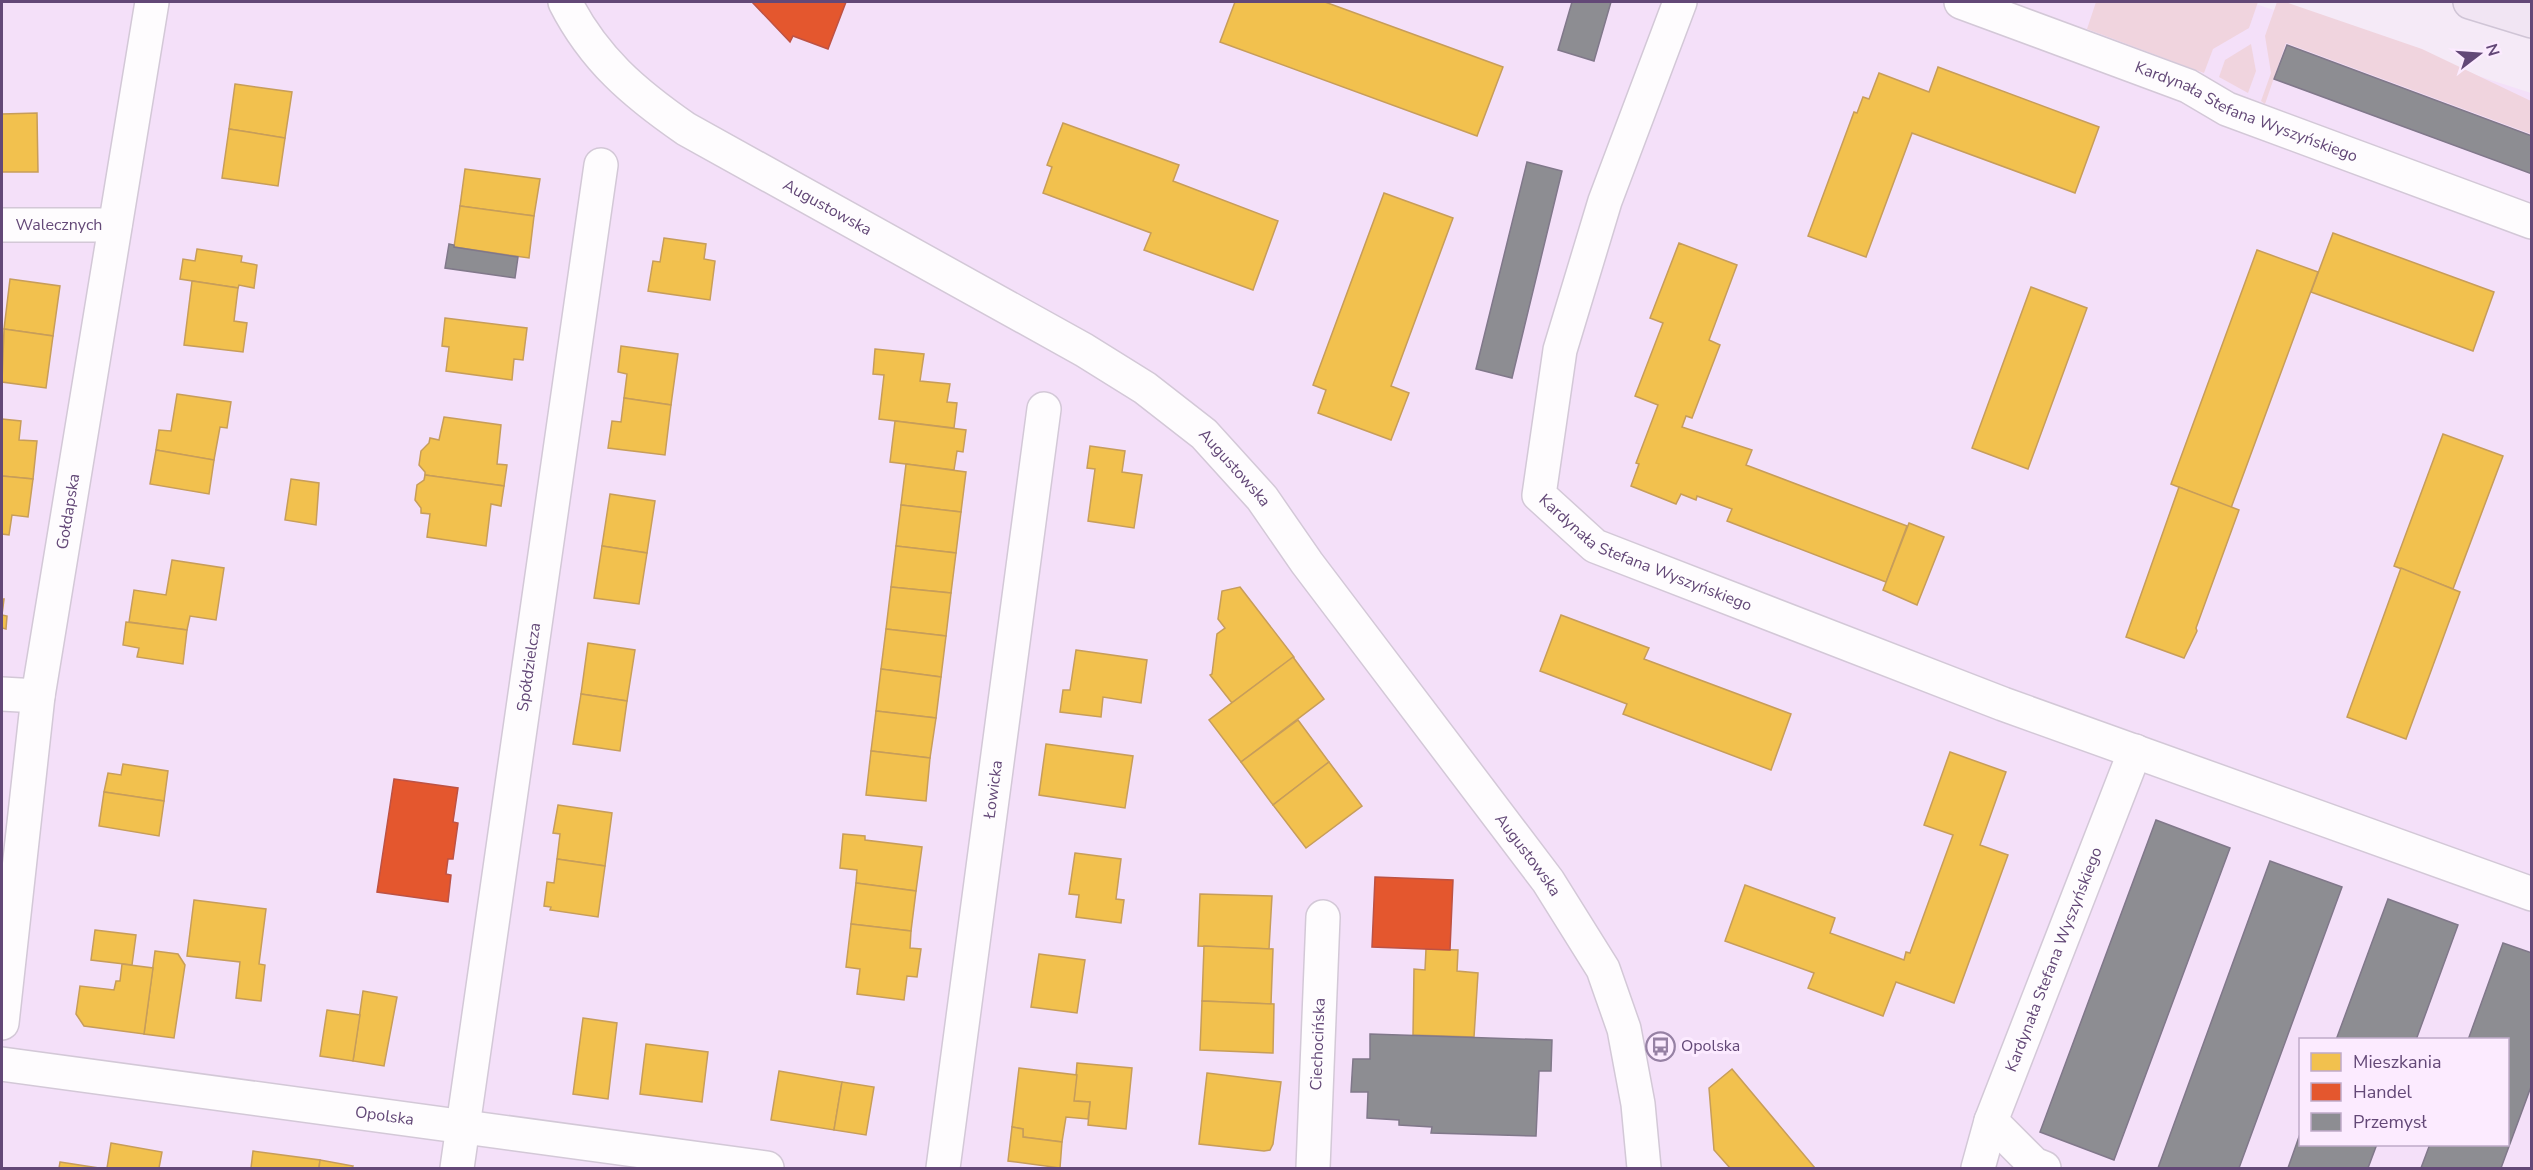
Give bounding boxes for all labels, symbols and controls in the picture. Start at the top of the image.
north arrow [2449,24,2509,84]
text: N [2480,41,2505,59]
street label: Kardynała Stefana Wyszyńskiego [2132,56,2361,167]
street label: Augustowska [779,174,876,241]
street label: Walecznych [16,214,102,236]
street label: Augustowska [1193,424,1276,511]
street label: Gołdapska [51,472,85,551]
street label: Kardynała Stefana Wyszyńskiego [1534,489,1755,617]
street label: Spółdzielcza [512,621,546,713]
street label: Łowicka [979,759,1008,821]
street label: Augustowska [1490,809,1566,901]
street label: Kardynała Stefana Wyszyńskiego [2000,844,2108,1075]
street label: Ciechocińska [1305,997,1331,1091]
bus stop icon: Opolska [1644,1030,1676,1062]
place label: Opolska [1681,1035,1740,1057]
legend [2299,1038,2509,1146]
text: Mieszkania [2353,1050,2441,1074]
text: Handel [2353,1080,2413,1104]
street label: Opolska [354,1101,415,1131]
text: Przemysł [2353,1110,2427,1134]

